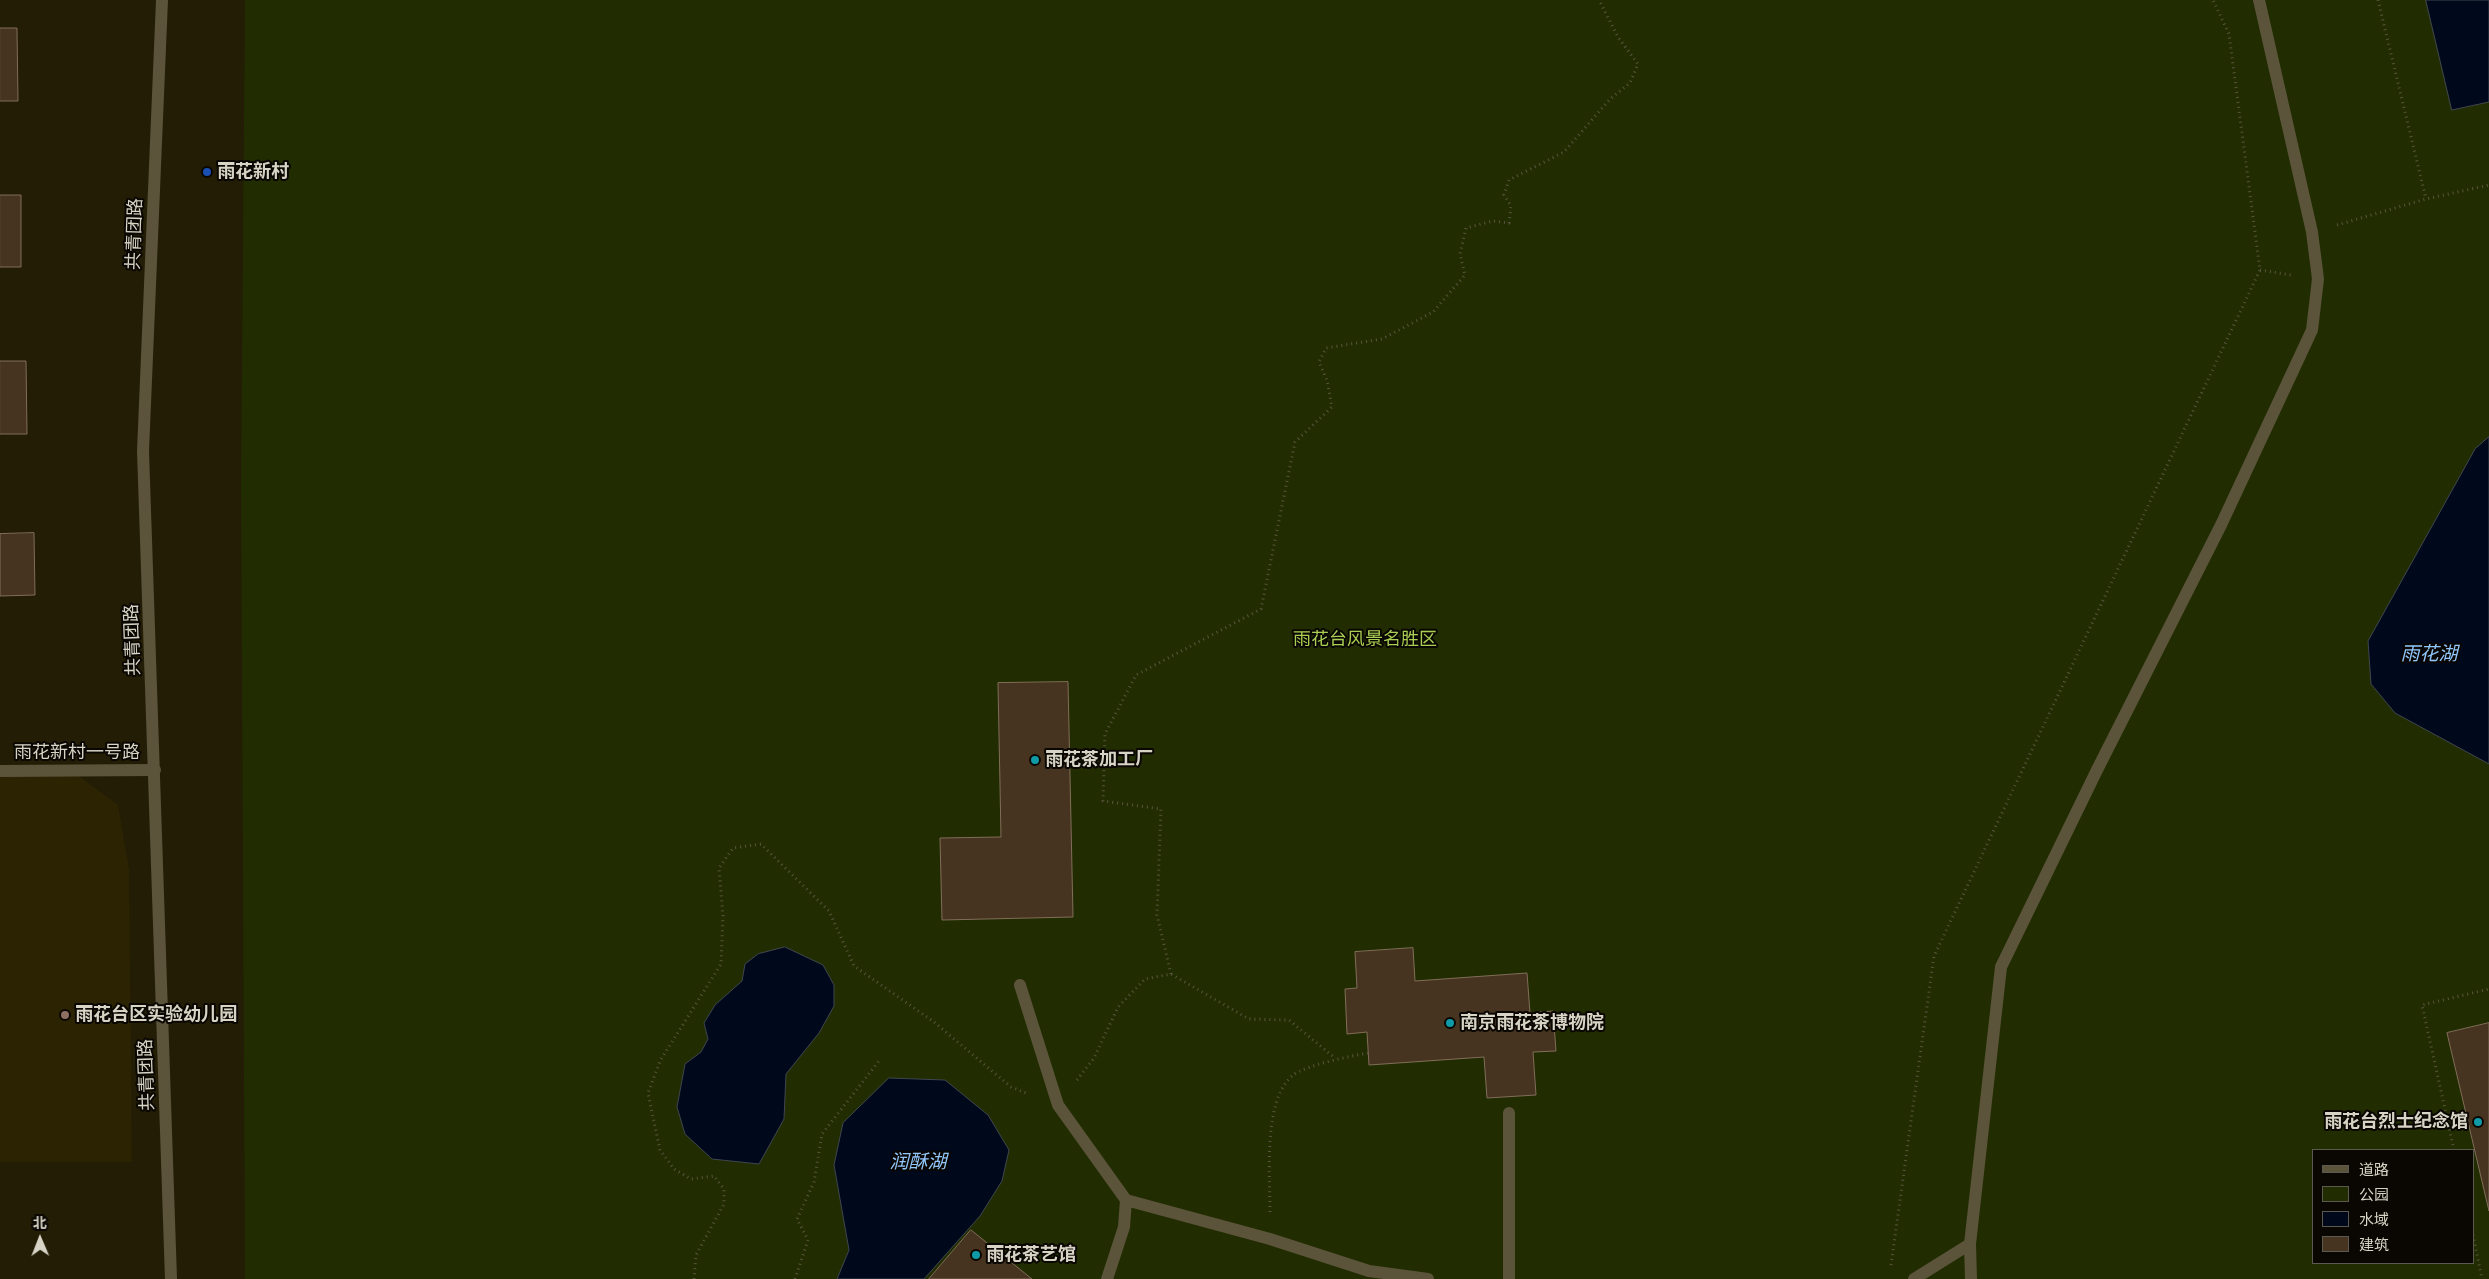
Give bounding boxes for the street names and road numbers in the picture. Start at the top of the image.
street label: 共青团路 [123,198,147,270]
street label: 共青团路 [121,604,145,676]
street label: 雨花新村一号路 [14,742,140,764]
street label: 共青团路 [135,1039,159,1111]

